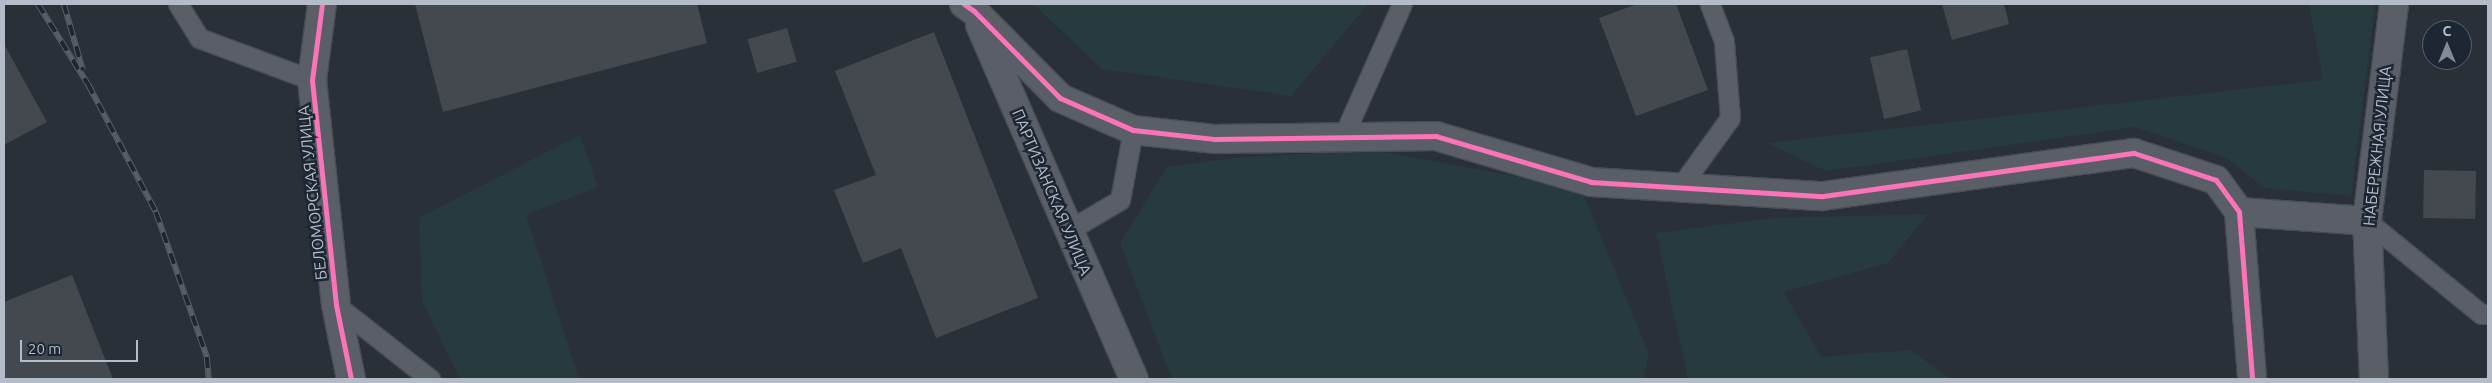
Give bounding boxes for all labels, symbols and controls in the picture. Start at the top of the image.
north arrow [2422,20,2472,70]
text: С [2443,23,2451,39]
street label: НАБЕРЕЖНАЯ УЛИЦА [2359,65,2395,227]
street label: БЕЛОМОРСКАЯ УЛИЦА [293,105,331,281]
street label: ПАРТИЗАНСКАЯ УЛИЦА [1008,106,1096,278]
scale bar [22,330,140,362]
text: 20 m [28,340,61,357]

